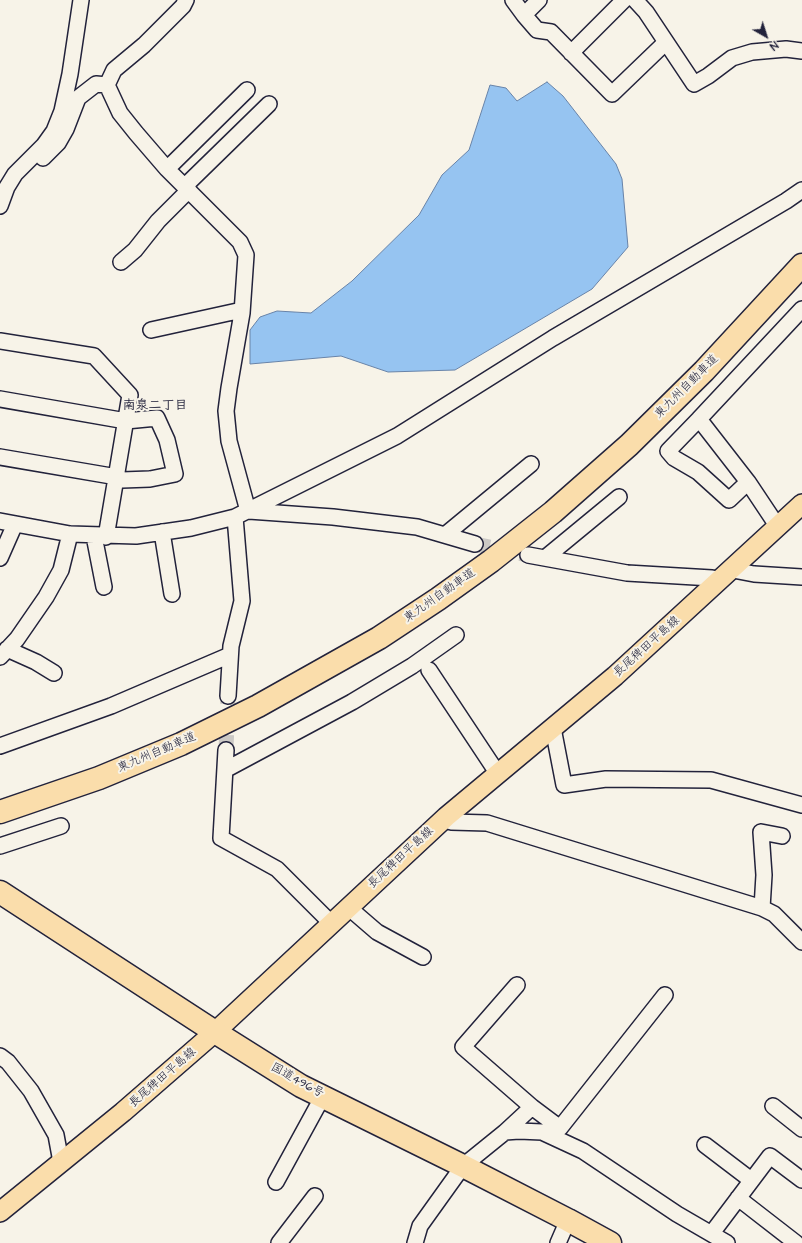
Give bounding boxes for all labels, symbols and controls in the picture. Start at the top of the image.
north arrow [746,16,786,56]
text: N [766,38,781,54]
street label: 東九州自動車道 [652,352,722,422]
district label: 南泉二丁目 [123,398,187,414]
street label: 東九州自動車道 [401,566,479,626]
street label: 長尾稗田平島線 [611,614,683,680]
street label: 東九州自動車道 [116,730,198,776]
street label: 長尾稗田平島線 [365,824,437,892]
street label: 長尾稗田平島線 [127,1045,199,1111]
street label: 国道496号 [268,1061,326,1101]

